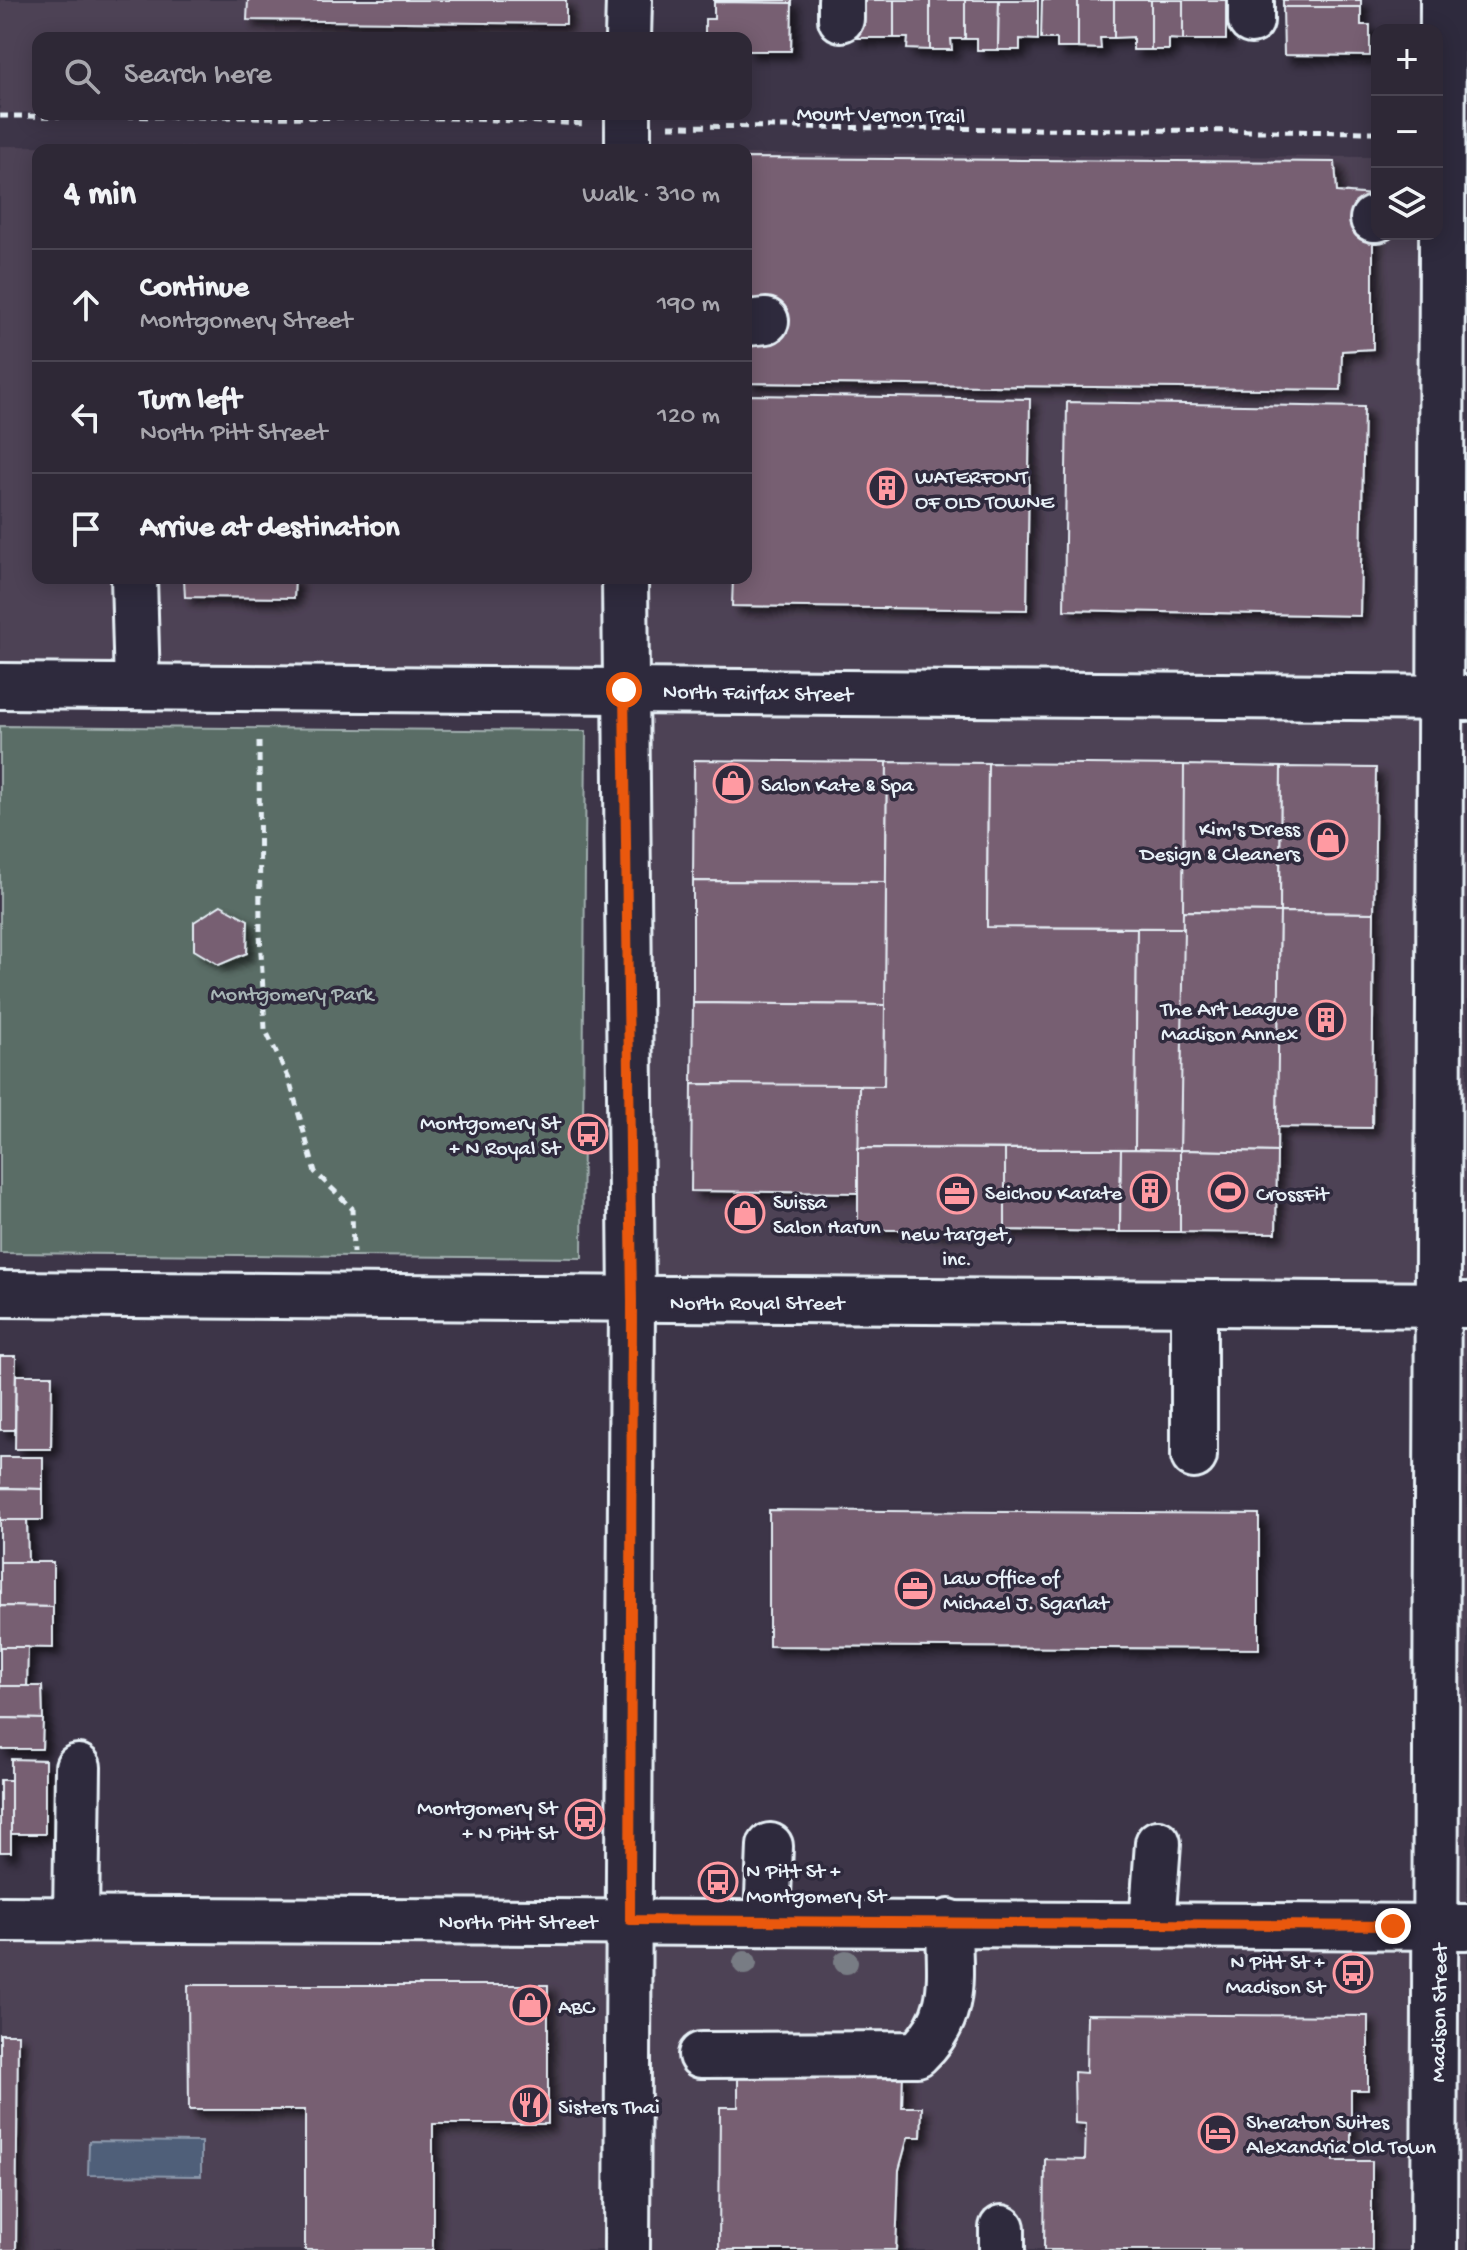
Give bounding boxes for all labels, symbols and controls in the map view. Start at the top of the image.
map controls [1371,24,1443,240]
button: + [1371,24,1443,96]
search box [32,32,752,120]
icon: search [60,54,104,98]
text: Search here [124,59,272,94]
button: − [1371,96,1443,168]
street label: Mount Vernon Trail [796,103,966,131]
button: layers [1371,168,1443,240]
text: 4 min [64,176,136,216]
text: Walk · 310 m [582,181,720,212]
text: Continue [140,272,249,307]
icon: ahead [64,283,108,327]
text: 190 m [657,290,720,321]
text: Montgomery Street [140,307,352,338]
text: Turn left [140,384,241,419]
icon: left [64,395,108,439]
text: 120 m [657,402,720,433]
text: North Pitt Street [140,419,327,450]
place label: WATERFONT OF OLD TOWNE [915,466,1055,517]
building icon: WATERFONT OF OLD TOWNE [866,467,908,509]
icon: arrive [64,507,108,551]
text: Arrive at destination [140,512,400,547]
route start [606,672,642,708]
street label: North Fairfax Street [663,680,855,710]
shop icon: Salon Kate & Spa [712,762,754,804]
place label: Salon Kate & Spa [761,774,915,800]
place label: Kim's Dress Design & Cleaners [1138,818,1301,869]
shop icon: Kim's Dress Design & Cleaners [1307,819,1349,861]
park label: Montgomery Park [211,983,376,1009]
place label: The Art League Madison Annex [1158,998,1299,1049]
building icon: The Art League Madison Annex [1305,999,1347,1041]
place label: Montgomery St + N Royal St [420,1112,562,1163]
bus stop icon: Montgomery St + N Royal St [567,1113,609,1155]
building icon: Seichou Karate [1129,1170,1171,1212]
sports icon: CrossFit [1207,1171,1249,1213]
office icon: new target, inc. [936,1173,978,1215]
place label: Seichou Karate [985,1182,1123,1208]
place label: CrossFit [1256,1183,1330,1209]
place label: Suissa Salon Harun [773,1191,881,1242]
shop icon: Suissa Salon Harun [724,1192,766,1234]
place label: new target, inc. [901,1223,1013,1274]
street label: North Royal Street [670,1292,846,1318]
place label: Law Office of Michael J. Sgarlat [943,1567,1111,1618]
office icon: Law Office of Michael J. Sgarlat [894,1568,936,1610]
place label: Montgomery St + N Pitt St [417,1797,559,1848]
bus stop icon: Montgomery St + N Pitt St [564,1798,606,1840]
place label: N Pitt St + Montgomery St [746,1860,888,1911]
bus stop icon: N Pitt St + Montgomery St [697,1861,739,1903]
route end [1375,1908,1411,1944]
street label: North Pitt Street [439,1911,599,1937]
street label: Madison Street [1427,1941,1455,2083]
place label: N Pitt St + Madison St [1225,1951,1327,2002]
bus stop icon: N Pitt St + Madison St [1332,1952,1374,1994]
shop icon: ABC [509,1984,551,2026]
place label: ABC [558,1996,596,2022]
restaurant icon: Sisters Thai [509,2084,551,2126]
place label: Sisters Thai [558,2096,660,2122]
place label: Sheraton Suites Alexandria Old Town [1246,2111,1436,2162]
hotel icon: Sheraton Suites Alexandria Old Town [1197,2112,1239,2154]

